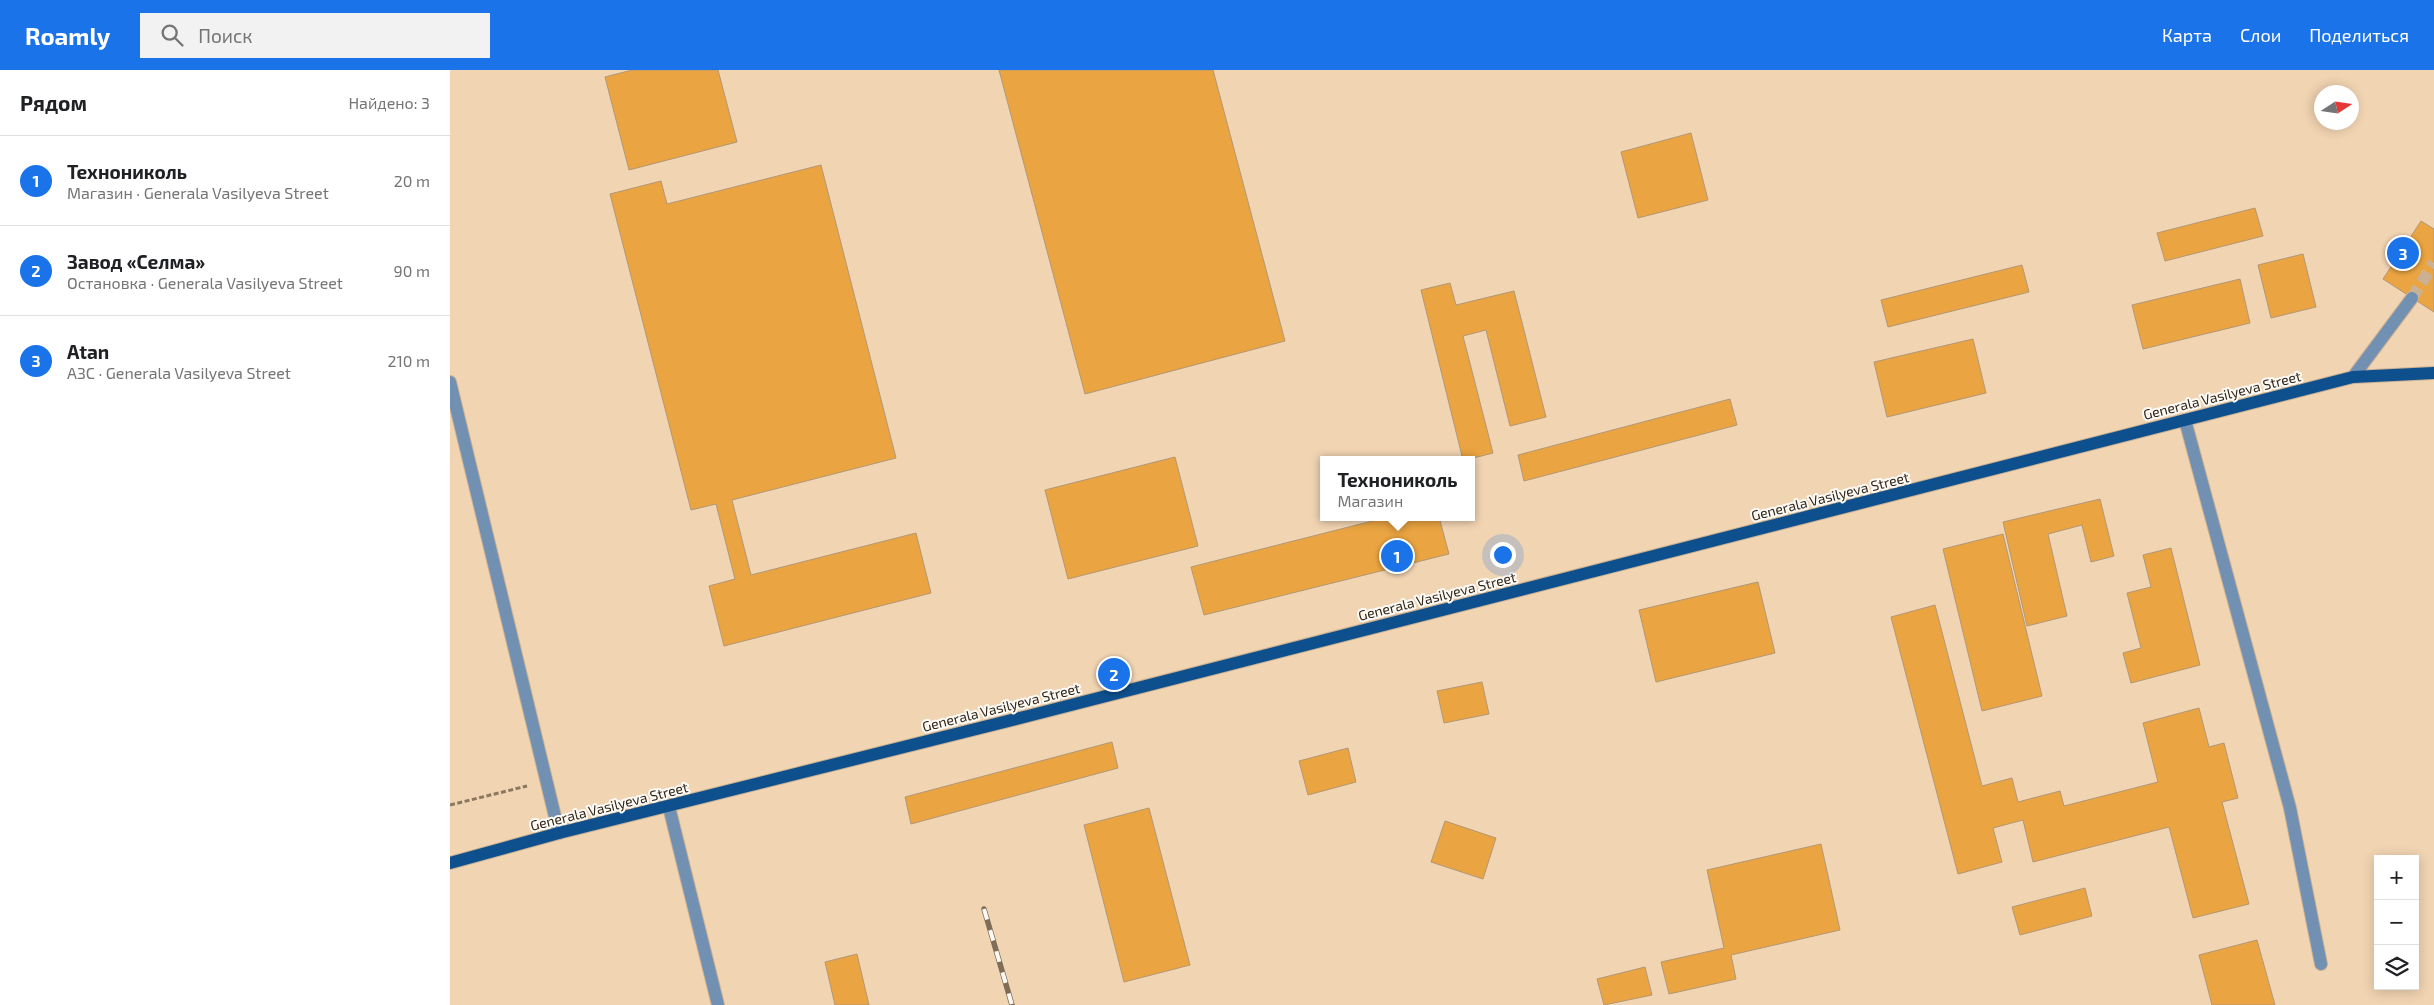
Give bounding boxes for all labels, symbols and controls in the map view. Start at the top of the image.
search box [140,13,490,58]
text: Roamly [25,21,110,50]
icon: search [158,21,186,49]
text: Поиск [198,24,253,47]
text: Карта [2162,24,2212,46]
text: Слои [2240,24,2281,46]
text: Поделиться [2309,24,2409,46]
north arrow [2314,85,2359,130]
text: Рядом [20,90,87,115]
text: Найдено: 3 [348,93,430,112]
text: Технониколь [67,160,187,183]
text: 1 [33,171,39,190]
text: 20 m [394,171,430,190]
text: Магазин · Generala Vasilyeva Street [67,183,329,202]
pin: 3 [2387,234,2419,272]
text: Завод «Селма» [67,250,205,273]
text: 2 [31,261,41,280]
text: 90 m [394,261,430,280]
text: Остановка · Generala Vasilyeva Street [67,273,343,292]
text: Atan [67,340,109,363]
text: 3 [31,351,41,370]
text: 210 m [387,351,430,370]
text: АЗС · Generala Vasilyeva Street [67,363,291,382]
street label: Generala Vasilyeva Street [2141,367,2303,423]
popup [1320,456,1475,521]
text: Технониколь [1338,468,1458,491]
street label: Generala Vasilyeva Street [1749,468,1911,524]
text: Магазин [1338,491,1403,510]
pin: 1 [1381,537,1413,575]
your location [1490,542,1516,568]
street label: Generala Vasilyeva Street [1356,568,1518,624]
pin: 2 [1098,655,1130,693]
street label: Generala Vasilyeva Street [920,679,1082,735]
street label: Generala Vasilyeva Street [528,778,690,834]
map controls [2374,855,2419,990]
button: + [2374,855,2419,900]
button: − [2374,900,2419,945]
button: layers [2374,945,2419,990]

